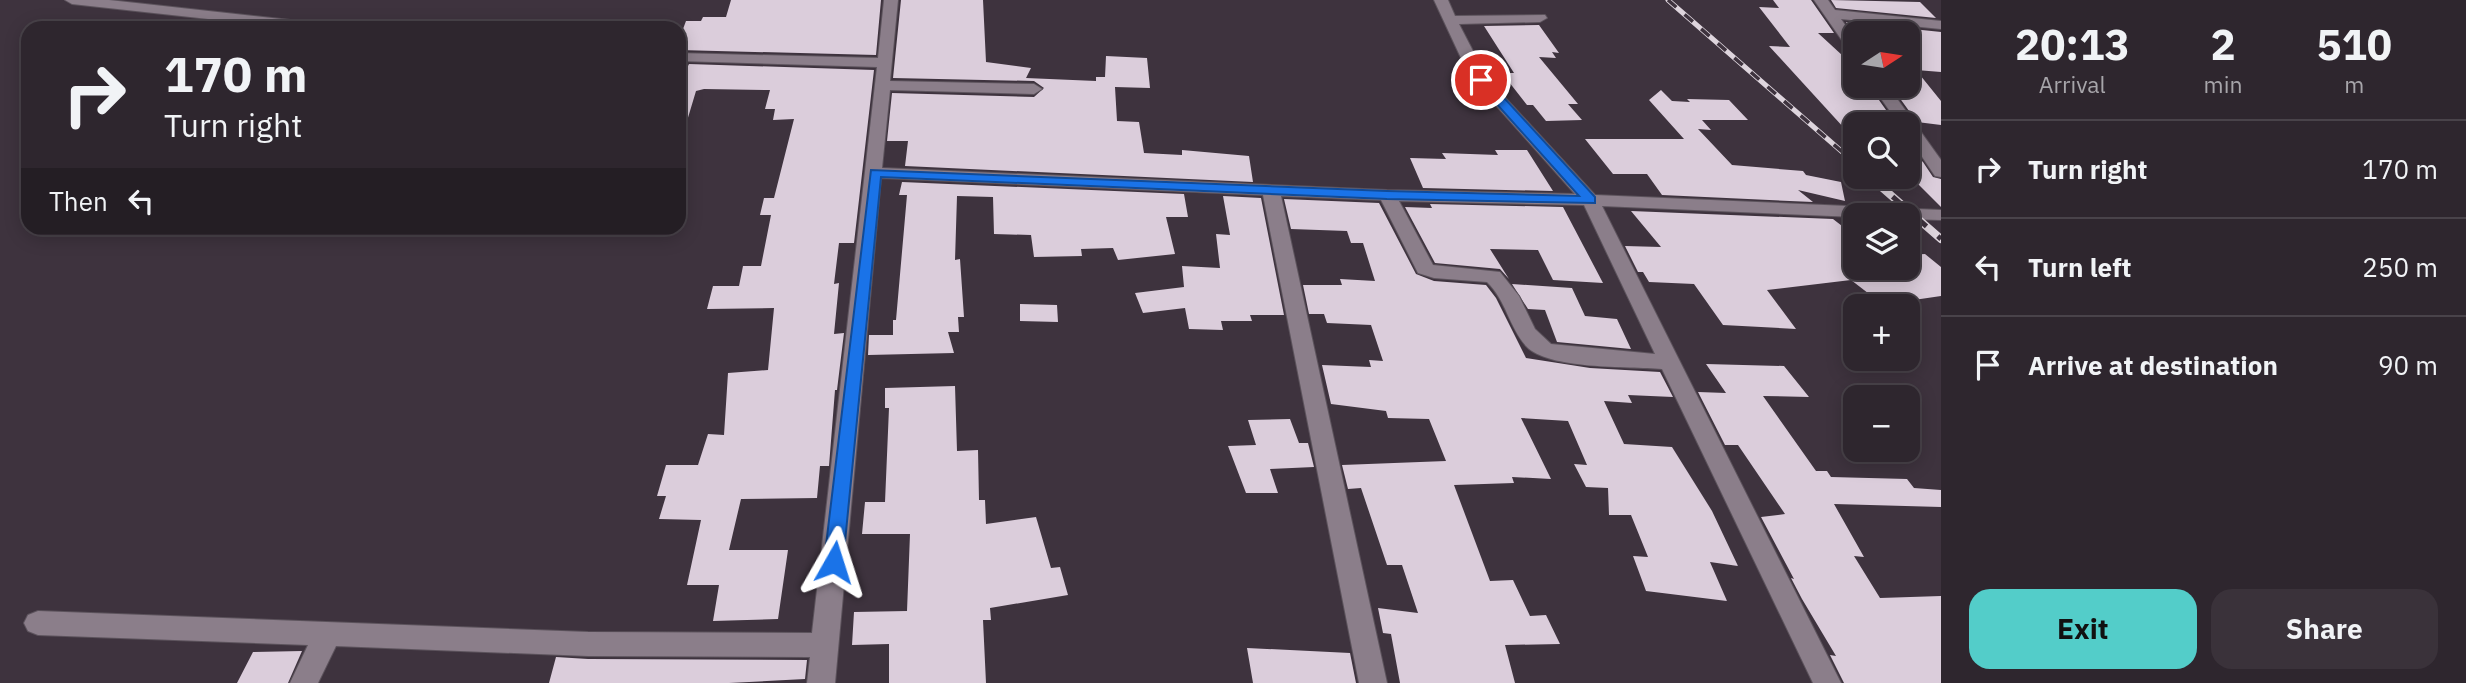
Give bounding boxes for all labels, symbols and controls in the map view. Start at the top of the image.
text: 20:13 [2015,17,2130,72]
text: 2 [2210,17,2236,72]
text: 510 [2316,17,2392,72]
north arrow [1843,21,1920,98]
map controls [1843,21,1920,462]
text: 170 m [164,42,308,105]
icon: right [49,49,140,140]
pin [1451,50,1511,110]
icon: arrive [1462,61,1500,99]
text: Arrival [2039,69,2106,99]
text: min [2204,69,2242,99]
text: m [2344,69,2364,99]
text: Turn right [164,104,302,146]
button: search [1843,112,1920,189]
icon: right [1969,150,2007,188]
text: Turn right [2028,152,2147,186]
text: 170 m [2362,152,2438,186]
icon: left [122,182,160,220]
text: Then [49,184,108,218]
button: layers [1843,203,1920,280]
icon: left [1969,248,2007,286]
text: Turn left [2028,250,2131,284]
text: 250 m [2362,250,2438,284]
button: + [1843,294,1920,371]
icon: arrive [1969,346,2007,384]
text: Arrive at destination [2028,348,2278,382]
text: 90 m [2378,348,2438,382]
button: − [1843,385,1920,462]
position arrow [797,525,871,599]
button: Exit [1969,589,2197,669]
button: Share [2211,589,2438,669]

